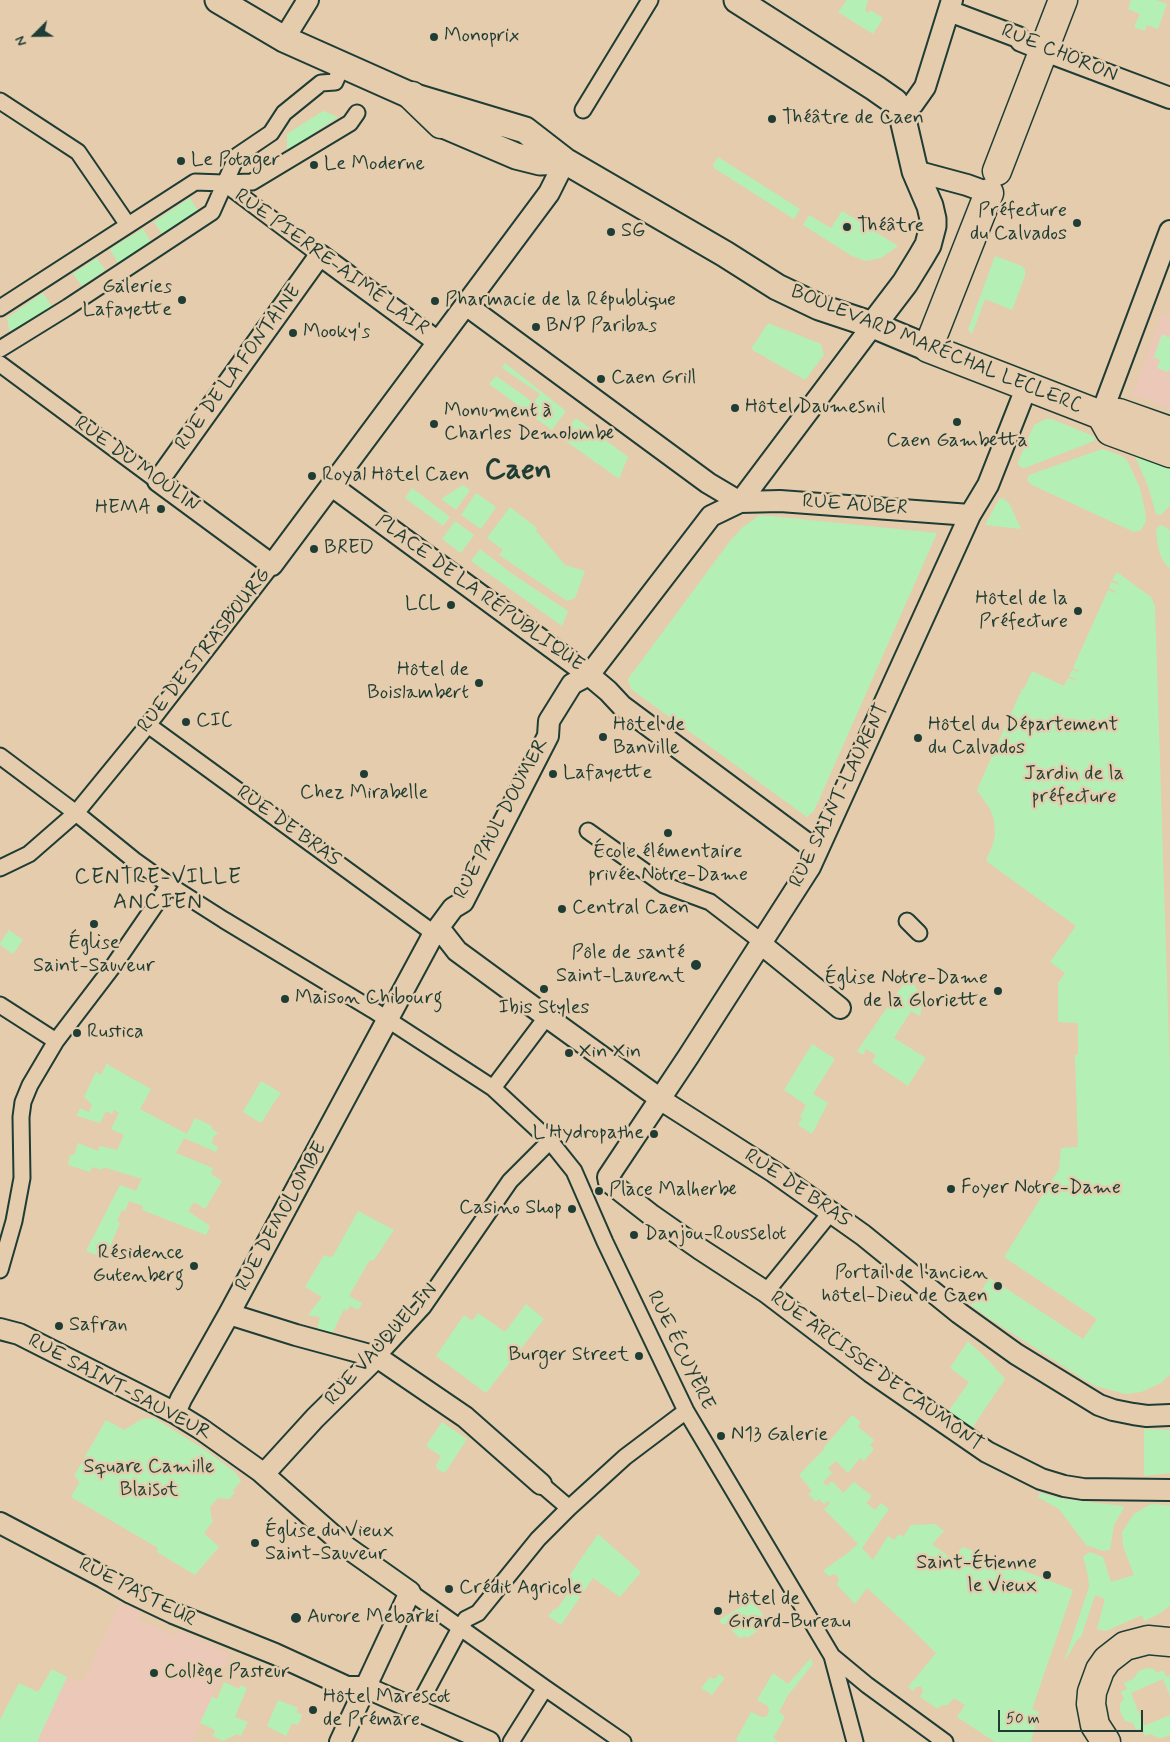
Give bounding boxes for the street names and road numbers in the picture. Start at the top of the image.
street label: RUE CHORON [997,20,1121,88]
street label: RUE PIERRE-AIMÉ LAIR [229,184,433,342]
street label: BOULEVARD MARÉCHAL LECLERC [787,280,1085,420]
street label: RUE DE LA FONTAINE [171,281,307,455]
street label: RUE DU MOULIN [69,412,203,518]
street label: RUE AUBER [802,490,908,522]
street label: PLACE DE LA RÉPUBLIQUE [370,510,588,678]
street label: RUE DE STRASBOURG [133,564,277,738]
street label: RUE SAINT-LAURENT [785,700,895,892]
street label: RUE PAUL DOUMER [449,734,555,904]
street label: RUE DE BRAS [231,781,345,873]
street label: RUE DEMOLOMBE [231,1138,333,1296]
street label: RUE DE BRAS [739,1145,855,1233]
street label: RUE VAUQUELIN [321,1279,443,1411]
street label: RUE ÉCUYÈRE [641,1287,719,1415]
street label: RUE ARCISSE DE CAUMONT [765,1287,987,1457]
street label: RUE SAINT-SAUVEUR [23,1330,215,1446]
street label: RUE PASTEUR [74,1553,200,1633]

